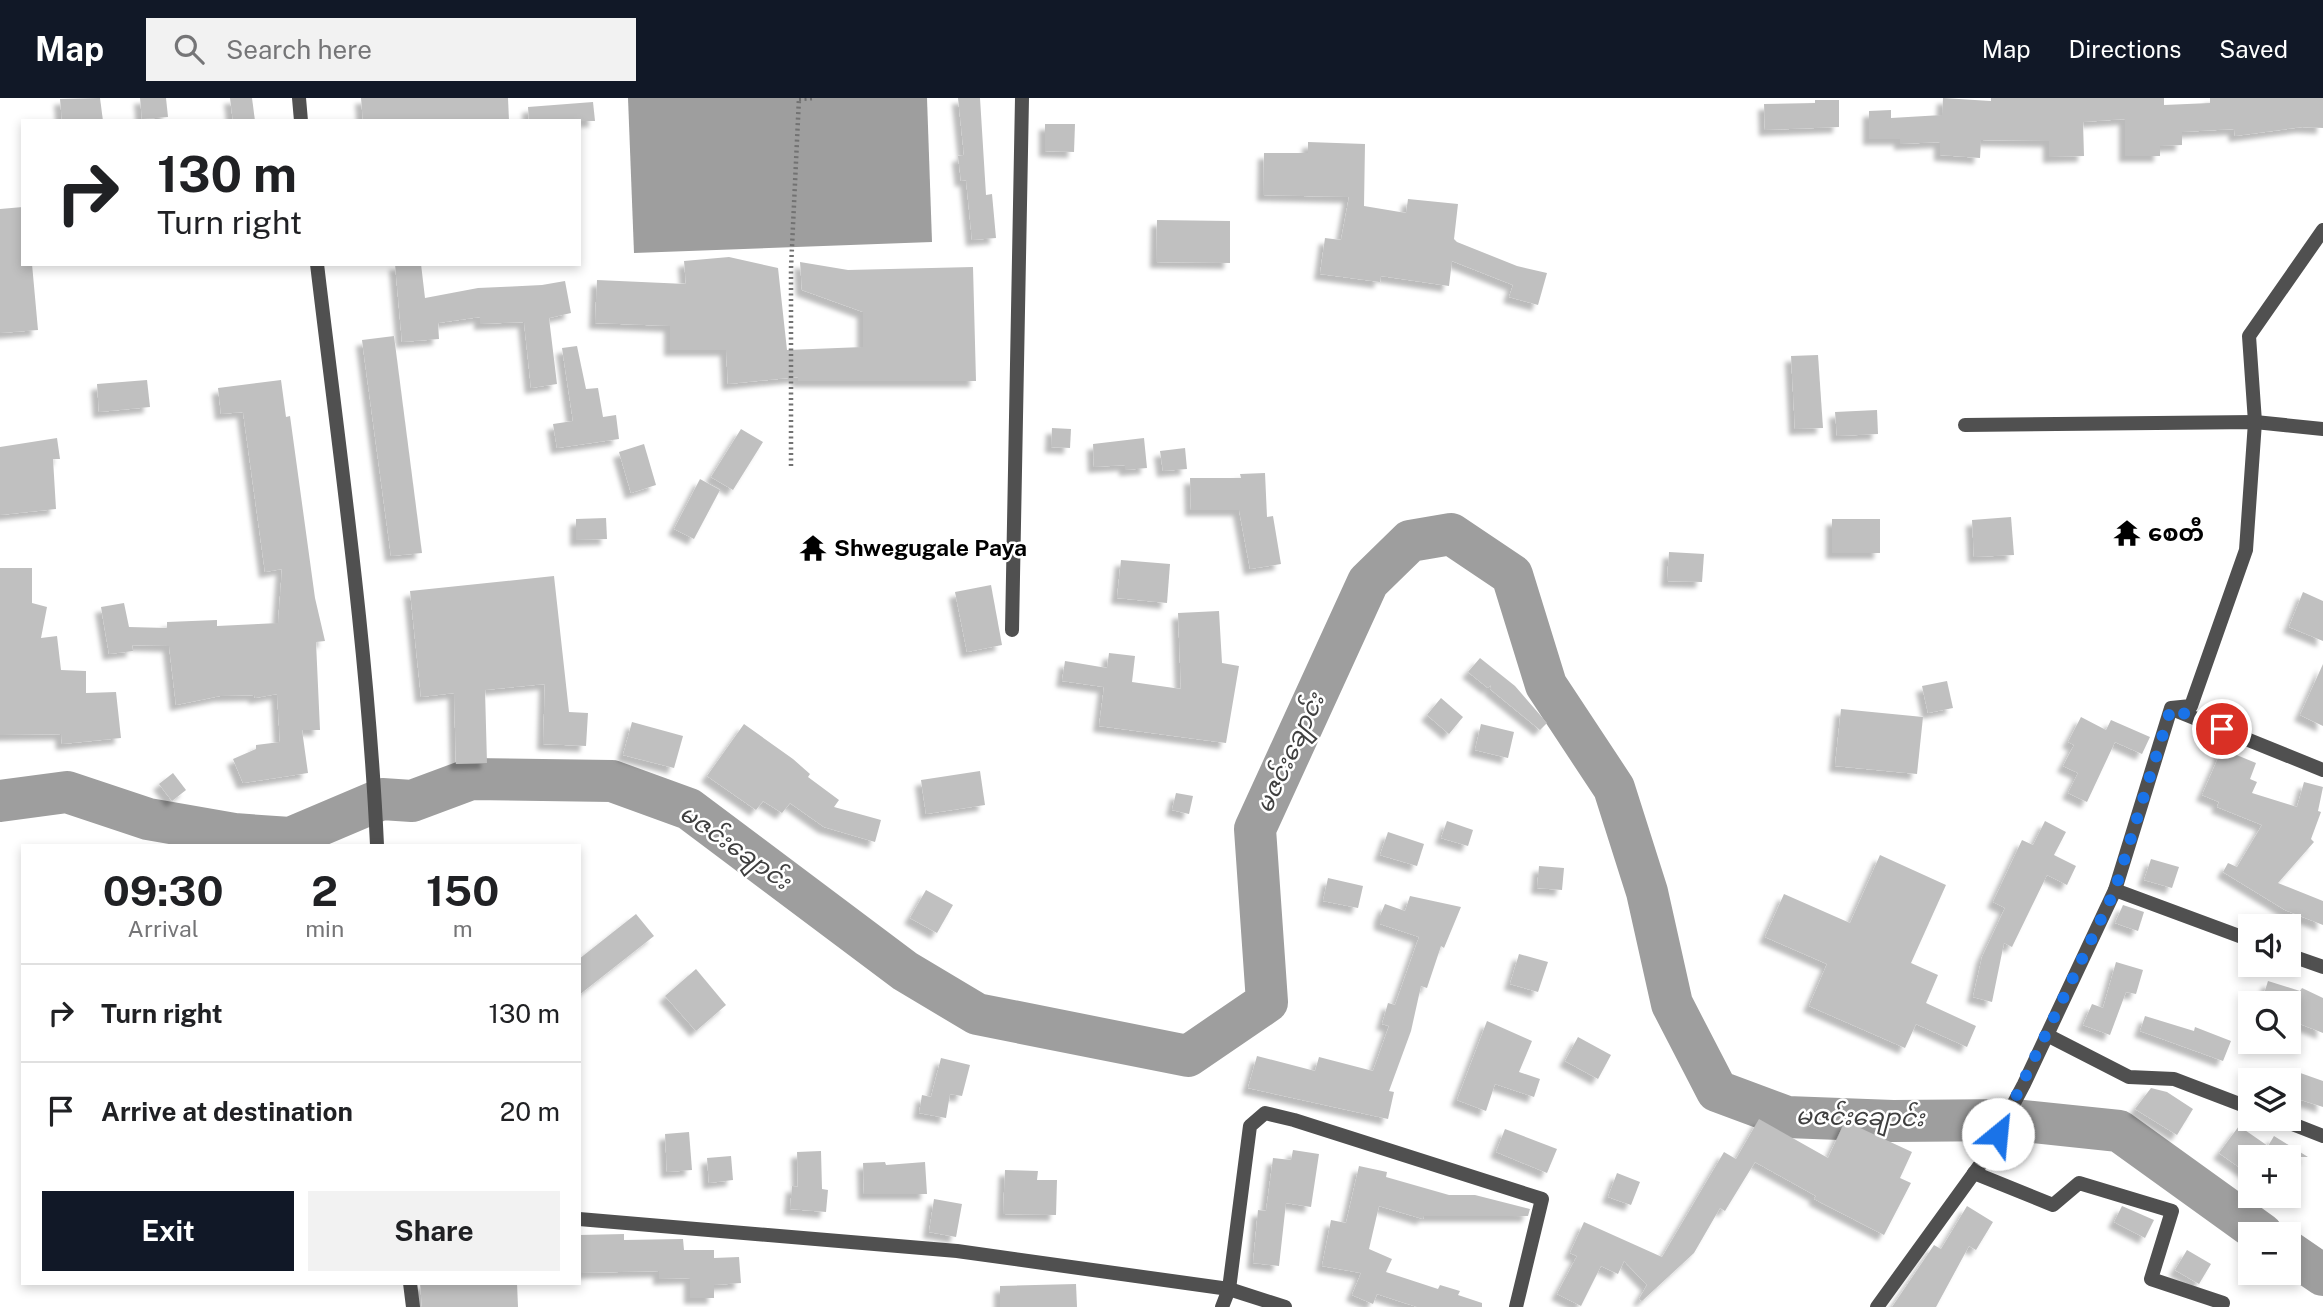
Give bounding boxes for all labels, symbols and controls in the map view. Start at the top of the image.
search box [146,18,636,81]
text: Map [35,30,104,68]
icon: search [170,30,208,68]
text: Search here [226,34,372,65]
text: Map [1982,35,2031,63]
text: Directions [2069,35,2181,63]
text: Saved [2219,35,2288,63]
text: 130 m [157,145,297,203]
icon: right [42,147,133,238]
text: Turn right [157,204,302,241]
place label: စေတီ [2148,517,2204,546]
temple icon: စေတီ [2112,518,2142,548]
temple icon: Shwegugale Paya [798,533,828,563]
place label: Shwegugale Paya [834,534,1027,561]
water label: မဇင်းချောင်း [1247,686,1336,820]
pin [2192,699,2252,759]
icon: arrive [2203,710,2241,748]
water label: မဇင်းချောင်း [671,796,799,901]
text: 09:30 [103,866,224,915]
text: 2 [311,866,338,915]
text: 150 [426,866,499,915]
map controls [2238,914,2301,1285]
button: sound [2238,914,2301,977]
text: Arrival [128,915,199,942]
text: min [305,915,344,942]
text: m [453,915,473,942]
button: search [2238,991,2301,1054]
icon: right [42,994,80,1032]
text: Turn right [101,998,223,1029]
text: 130 m [488,998,560,1029]
button: layers [2238,1068,2301,1131]
icon: arrive [42,1092,80,1130]
text: Arrive at destination [101,1096,353,1127]
text: 20 m [500,1096,560,1127]
position arrow [1961,1097,2035,1171]
water label: မဇင်းချောင်း [1795,1099,1926,1138]
button: + [2238,1145,2301,1208]
button: Exit [42,1191,294,1271]
button: Share [308,1191,560,1271]
button: − [2238,1222,2301,1285]

